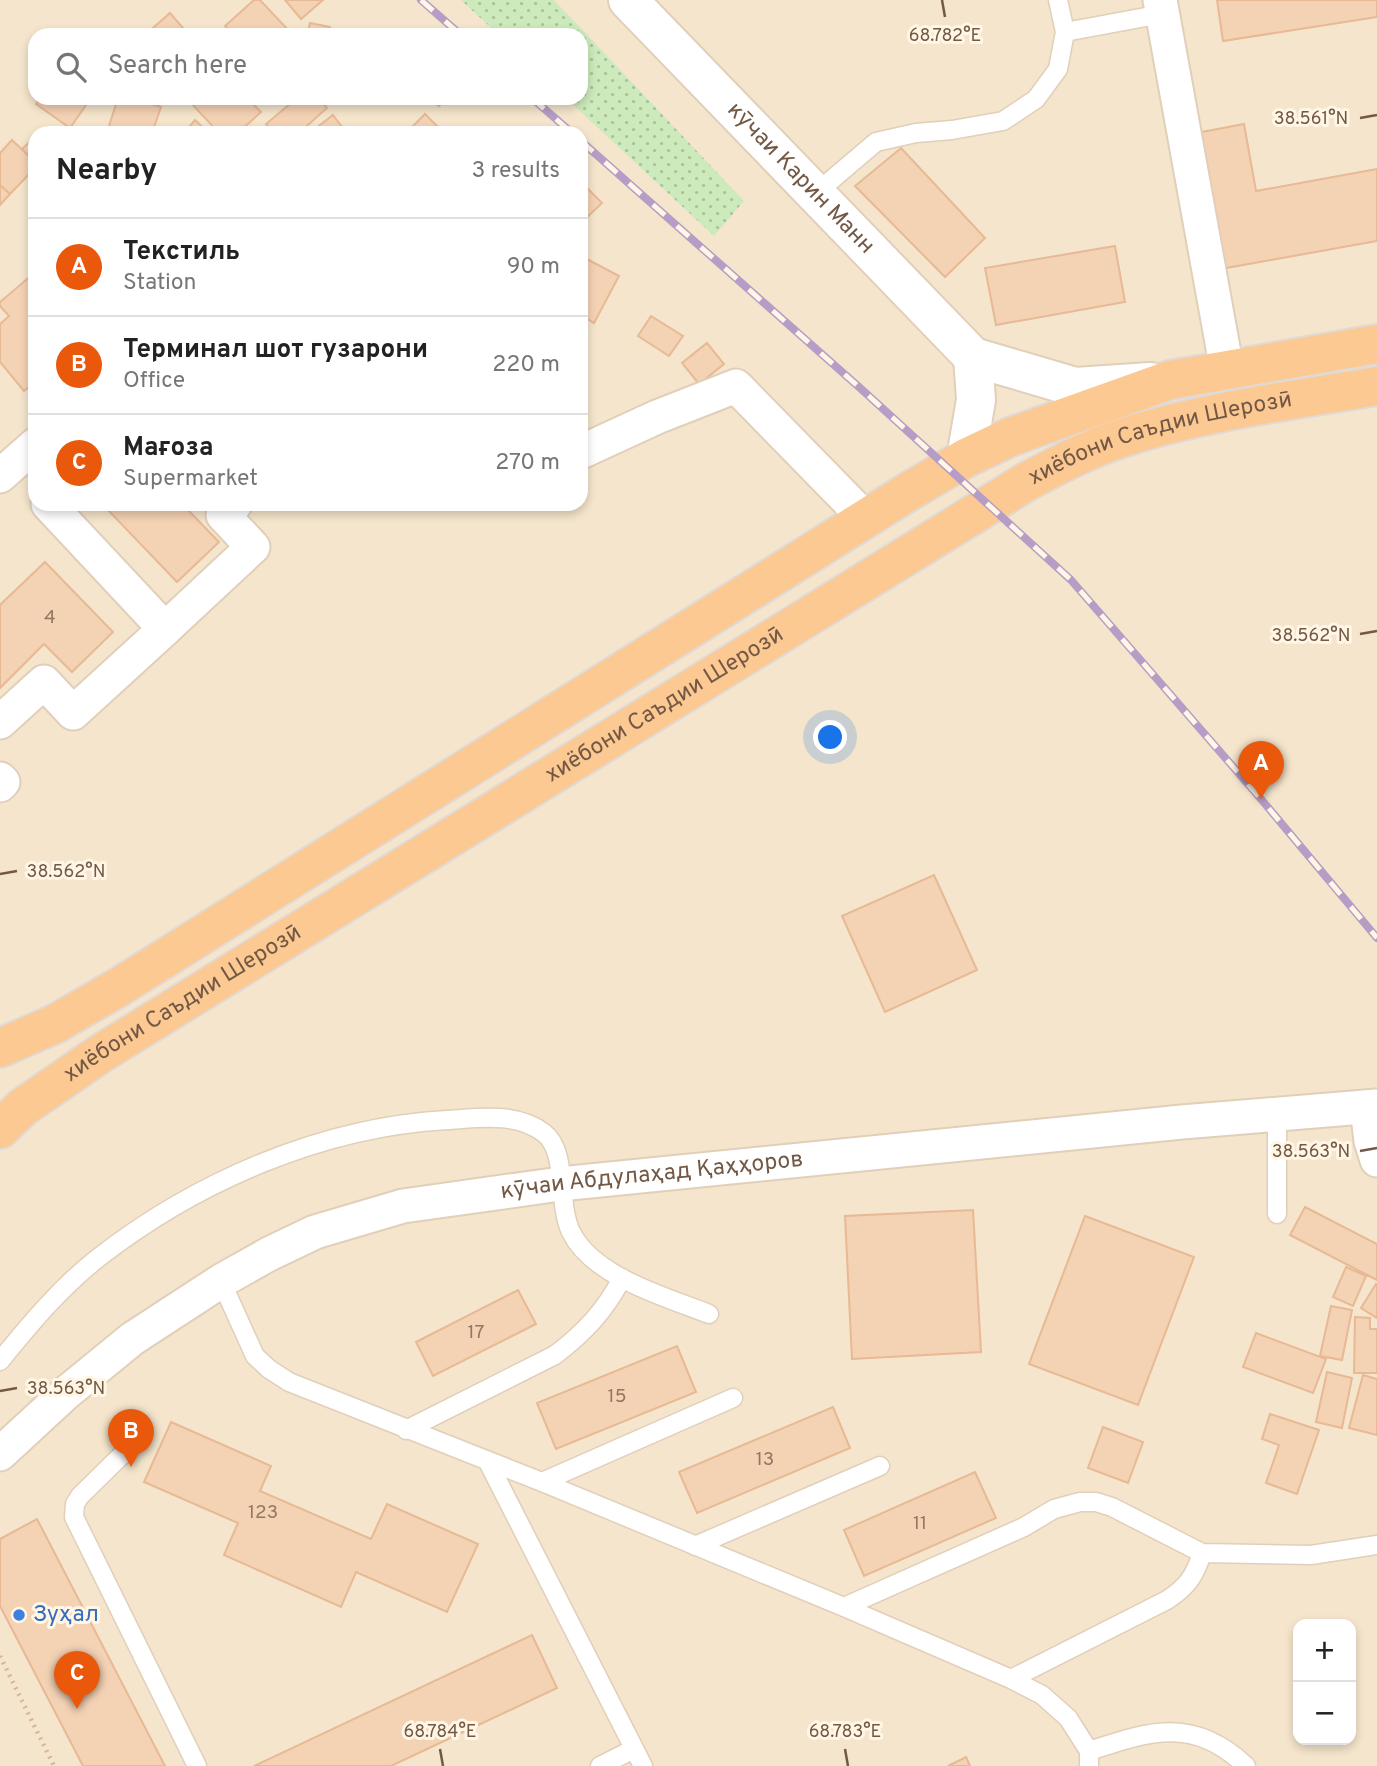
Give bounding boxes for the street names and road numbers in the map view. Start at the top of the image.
street label: кӯчаи Карин Манн [720,96,880,260]
street label: хиёбони Саъдии Шерозӣ [1023,386,1294,493]
street label: хиёбони Саъдии Шерозӣ [540,621,789,790]
street label: хиёбони Саъдии Шерозӣ [58,919,307,1089]
street label: кӯчаи Абдулаҳад Қаҳҳоров [499,1145,805,1207]

